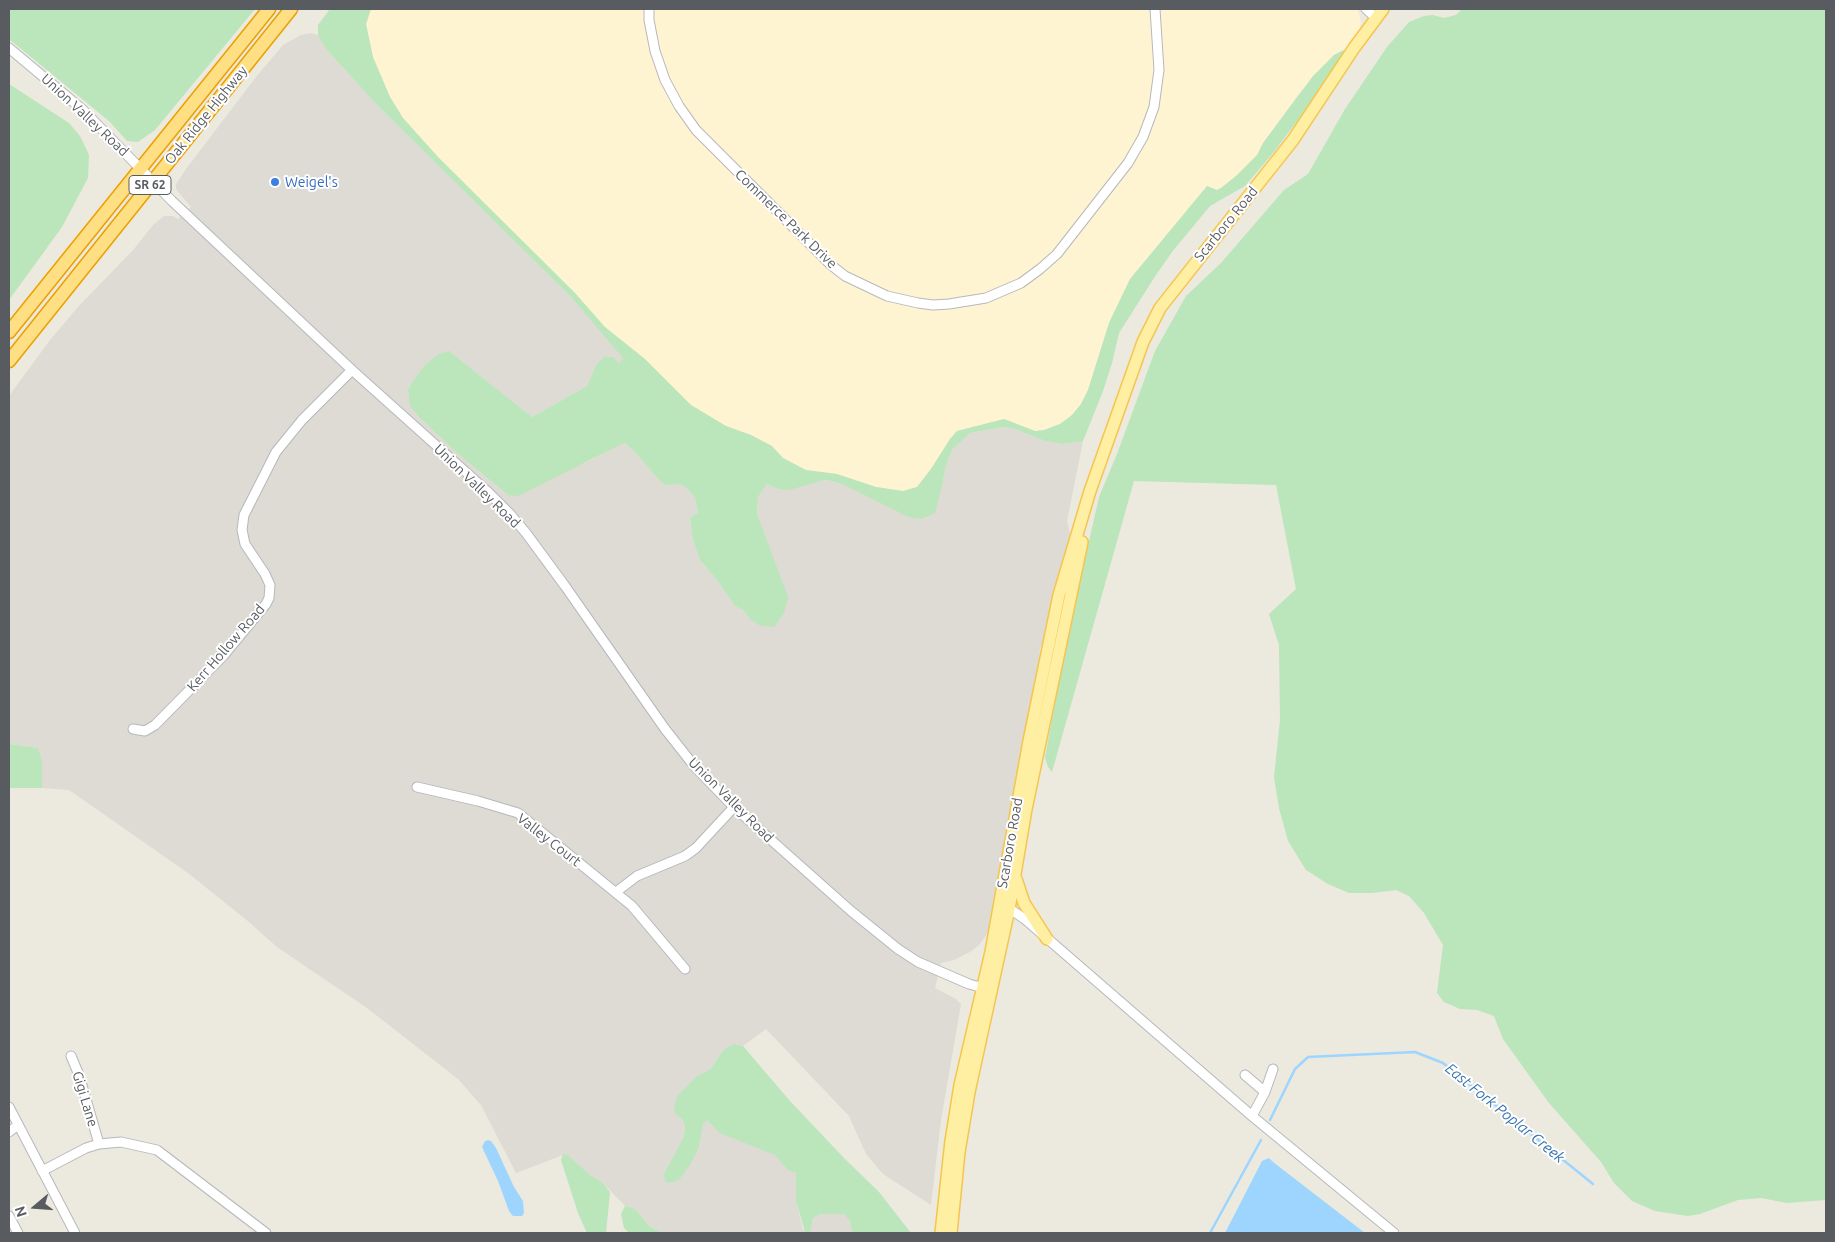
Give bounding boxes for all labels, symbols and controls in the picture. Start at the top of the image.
street label: Oak Ridge Highway [161,62,251,168]
street label: Union Valley Road [38,70,132,160]
street label: Commerce Park Drive [731,166,841,272]
place label: Weigel's [285,174,338,190]
road number: SR 62 [129,176,171,194]
marker: Weigel's [269,176,281,188]
street label: Scarboro Road [1191,183,1261,265]
street label: Union Valley Road [430,441,524,531]
street label: Kerr Hollow Road [184,601,268,695]
street label: Union Valley Road [685,754,777,846]
street label: Scarboro Road [994,796,1026,890]
street label: Valley Court [514,810,584,870]
water label: East Fork Poplar Creek [1442,1059,1568,1167]
street label: Gigi Lane [69,1069,101,1129]
north arrow [10,1182,60,1232]
text: N [12,1204,30,1219]

